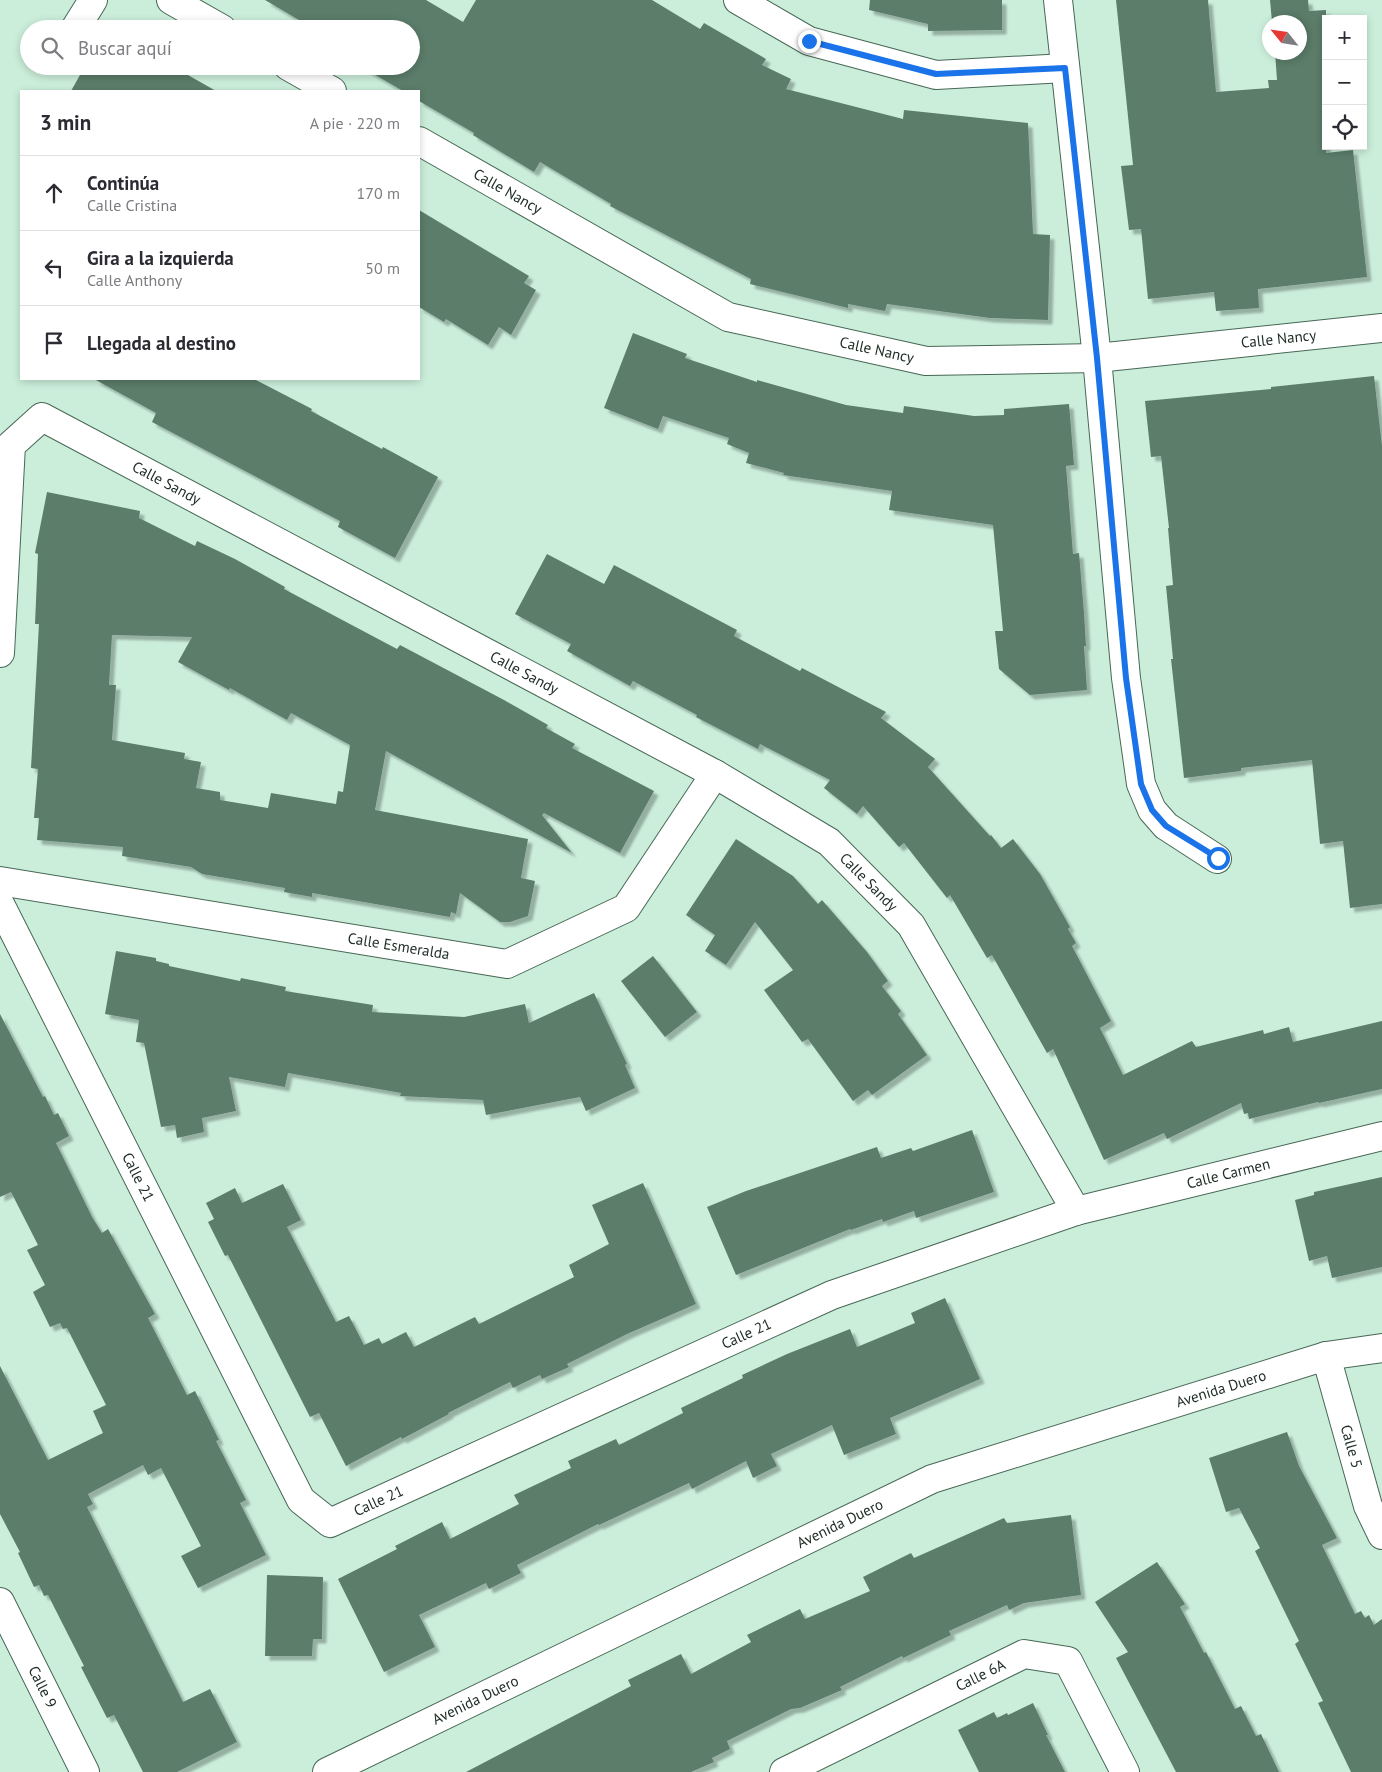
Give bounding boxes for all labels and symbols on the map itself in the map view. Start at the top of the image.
north arrow [1262,15,1307,60]
route end [798,30,821,53]
street label: Calle Nancy [470,164,545,218]
street label: Calle Nancy [1240,325,1317,352]
street label: Calle Nancy [838,332,916,367]
street label: Calle Sandy [129,457,204,509]
street label: Calle Sandy [487,646,562,698]
route start [1207,847,1230,870]
street label: Calle Sandy [836,848,902,915]
street label: Calle Esmeralda [346,928,451,963]
street label: Calle 21 [118,1149,159,1205]
street label: Calle Carmen [1185,1154,1272,1193]
street label: Calle 21 [718,1314,774,1353]
street label: Avenida Duero [1173,1365,1268,1411]
street label: Calle 5 [1337,1422,1367,1470]
street label: Calle 21 [350,1481,406,1520]
street label: Avenida Duero [794,1494,886,1552]
street label: Calle 6A [952,1655,1009,1695]
street label: Calle 9 [25,1663,61,1711]
street label: Avenida Duero [429,1671,521,1729]

